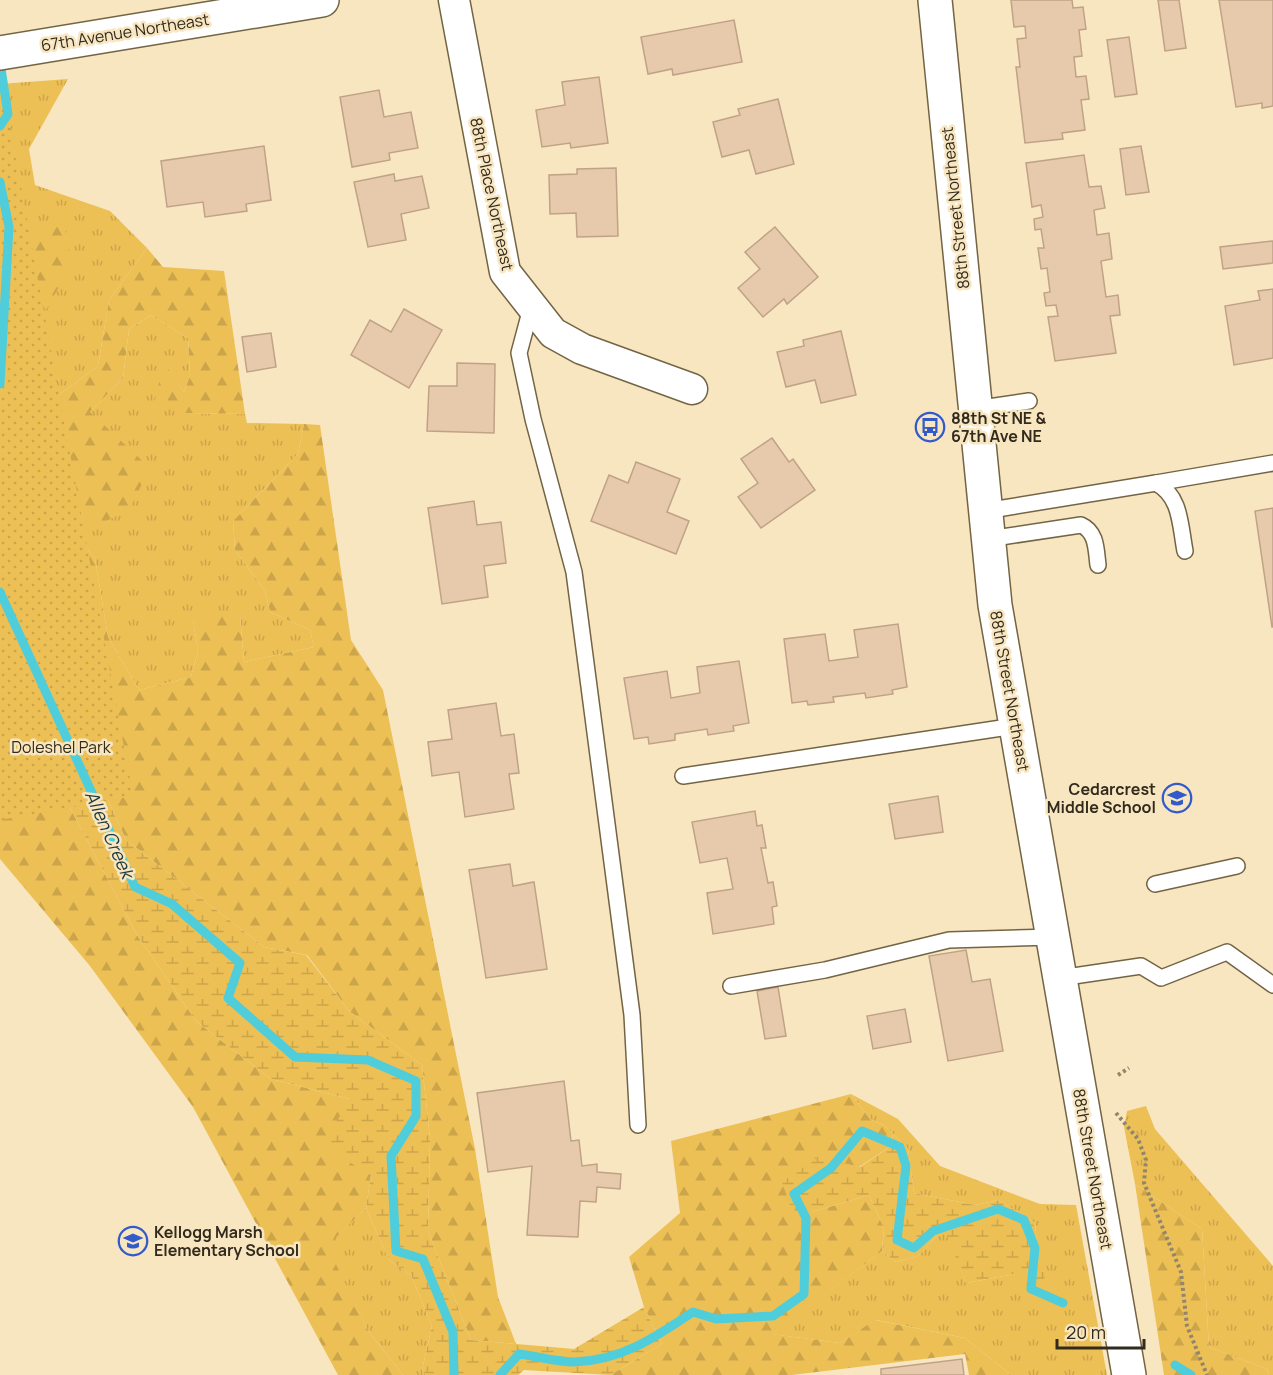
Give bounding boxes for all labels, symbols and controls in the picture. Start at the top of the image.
street label: 67th Avenue Northeast [39,8,211,56]
street label: 88th Place Northeast [465,115,519,273]
street label: 88th Street Northeast [936,126,974,290]
place label: 88th St NE & 67th Ave NE [951,407,1046,447]
bus stop icon: 88th St NE & 67th Ave NE [914,411,946,443]
street label: 88th Street Northeast [985,609,1035,773]
park label: Doleshel Park [11,736,112,758]
place label: Cedarcrest Middle School [1047,778,1156,818]
school or university icon: Cedarcrest Middle School [1161,782,1193,814]
water label: Allen Creek [80,786,141,884]
street label: 88th Street Northeast [1068,1087,1118,1251]
place label: Kellogg Marsh Elementary School [154,1221,299,1261]
school or university icon: Kellogg Marsh Elementary School [117,1225,149,1257]
scale bar [1057,1312,1144,1350]
text: 20 m [1066,1320,1106,1344]

